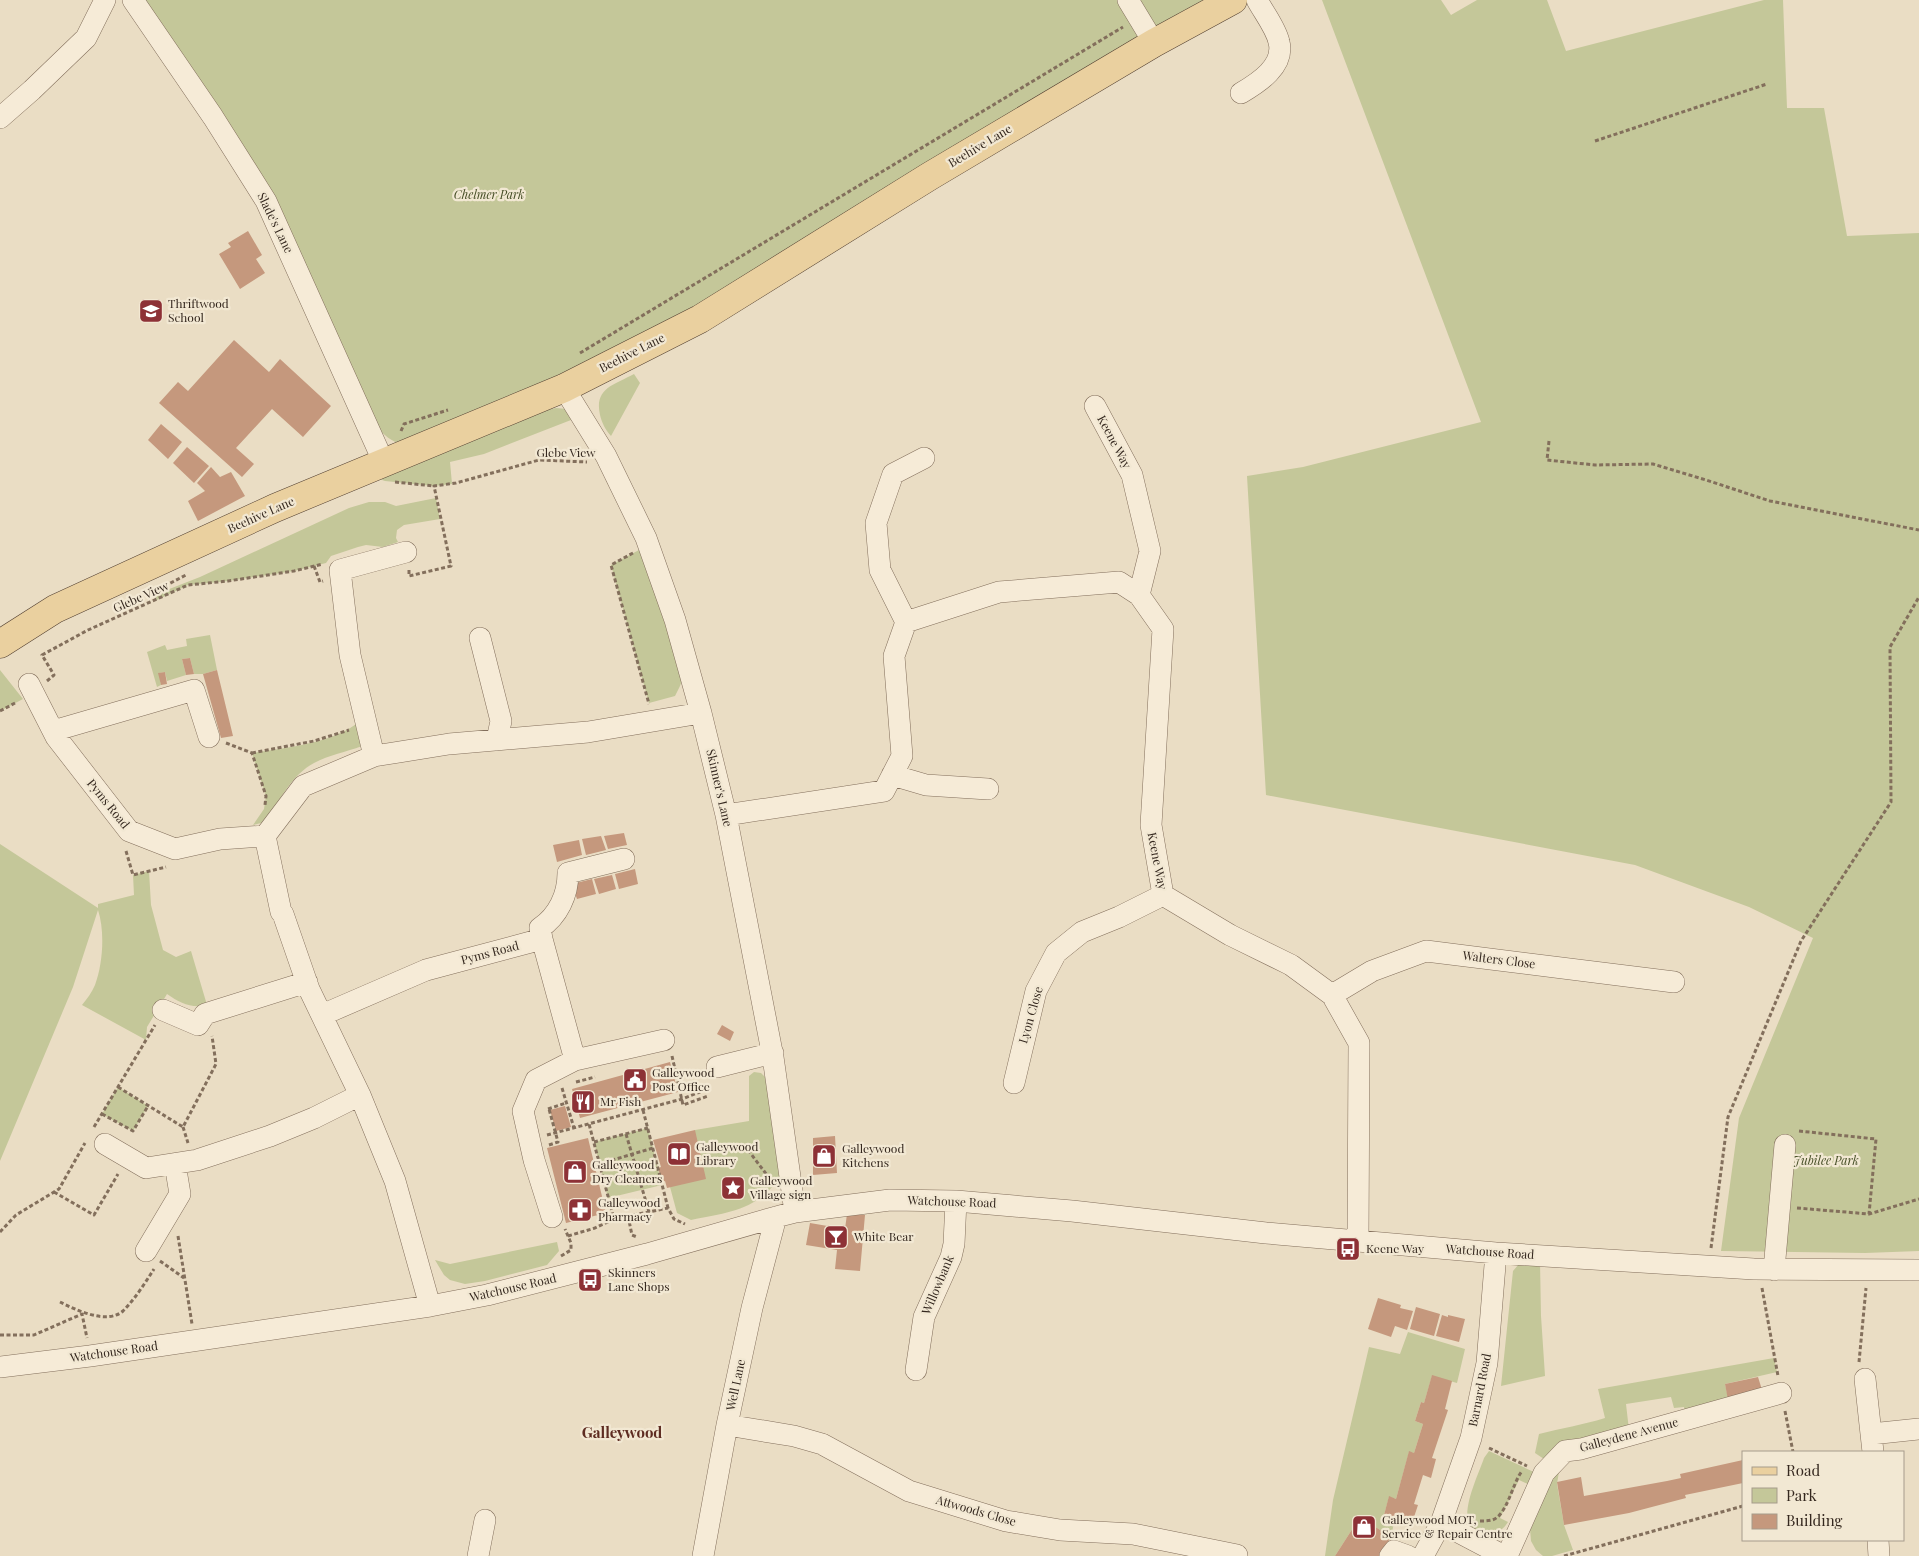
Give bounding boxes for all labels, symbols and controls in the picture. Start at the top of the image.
street label: Beehive Lane [945,120,1014,170]
park label: Chelmer Park [454,186,524,202]
street label: Slade's Lane [254,190,297,256]
place label: Thriftwood School [168,295,229,325]
school or university icon: Thriftwood School [138,298,164,324]
street label: Beehive Lane [596,329,667,375]
street label: Keene Way [1094,412,1136,471]
street label: Glebe View [536,444,596,460]
street label: Beehive Lane [225,492,296,536]
street label: Glebe View [110,576,172,615]
street label: Skinner's Lane [703,747,737,828]
street label: Pyms Road [84,775,134,831]
street label: Keene Way [1145,831,1171,891]
street label: Pyms Road [459,937,521,967]
street label: Walters Close [1461,946,1536,971]
street label: Lyon Close [1014,984,1046,1045]
place label: Galleywood Post Office [652,1064,714,1094]
public building icon: Galleywood Post Office [622,1067,648,1093]
restaurant icon: Mr Fish [570,1089,596,1115]
place label: Mr Fish [600,1093,641,1109]
place label: Galleywood Library [696,1138,758,1168]
place label: Galleywood Kitchens [842,1140,904,1170]
library icon: Galleywood Library [666,1141,692,1167]
shop icon: Galleywood Kitchens [811,1143,837,1169]
park label: Jubilee Park [1793,1152,1859,1168]
place label: Galleywood Dry Cleaners [592,1156,662,1186]
shop icon: Galleywood Dry Cleaners [562,1159,588,1185]
place label: Galleywood Village sign [749,1172,812,1202]
place icon: Galleywood Village sign [720,1175,746,1201]
street label: Watchouse Road [906,1191,997,1211]
place label: Galleywood Pharmacy [598,1194,660,1224]
pharmacy icon: Galleywood Pharmacy [567,1197,593,1223]
bar icon: White Bear [823,1224,849,1250]
place label: White Bear [853,1228,914,1244]
bus stop icon: Keene Way [1335,1236,1361,1262]
place label: Keene Way [1366,1240,1424,1256]
street label: Watchouse Road [1444,1240,1535,1262]
street label: Willowbank [917,1252,957,1318]
place label: Skinners Lane Shops [608,1264,670,1294]
bus stop icon: Skinners Lane Shops [577,1267,603,1293]
street label: Watchouse Road [467,1269,558,1305]
street label: Watchouse Road [68,1337,159,1365]
street label: Barnard Road [1464,1352,1494,1428]
street label: Well Lane [722,1358,748,1413]
street label: Galleydene Avenue [1578,1413,1680,1455]
district label: Galleywood [582,1422,662,1442]
legend [1742,1451,1904,1541]
text: Road [1786,1460,1820,1480]
text: Park [1786,1485,1818,1505]
street label: Attwoods Close [933,1491,1018,1529]
text: Building [1786,1510,1843,1530]
place label: Galleywood MOT, Service & Repair Centre [1382,1511,1513,1541]
shop icon: Galleywood MOT, Service & Repair Centre [1351,1514,1377,1540]

